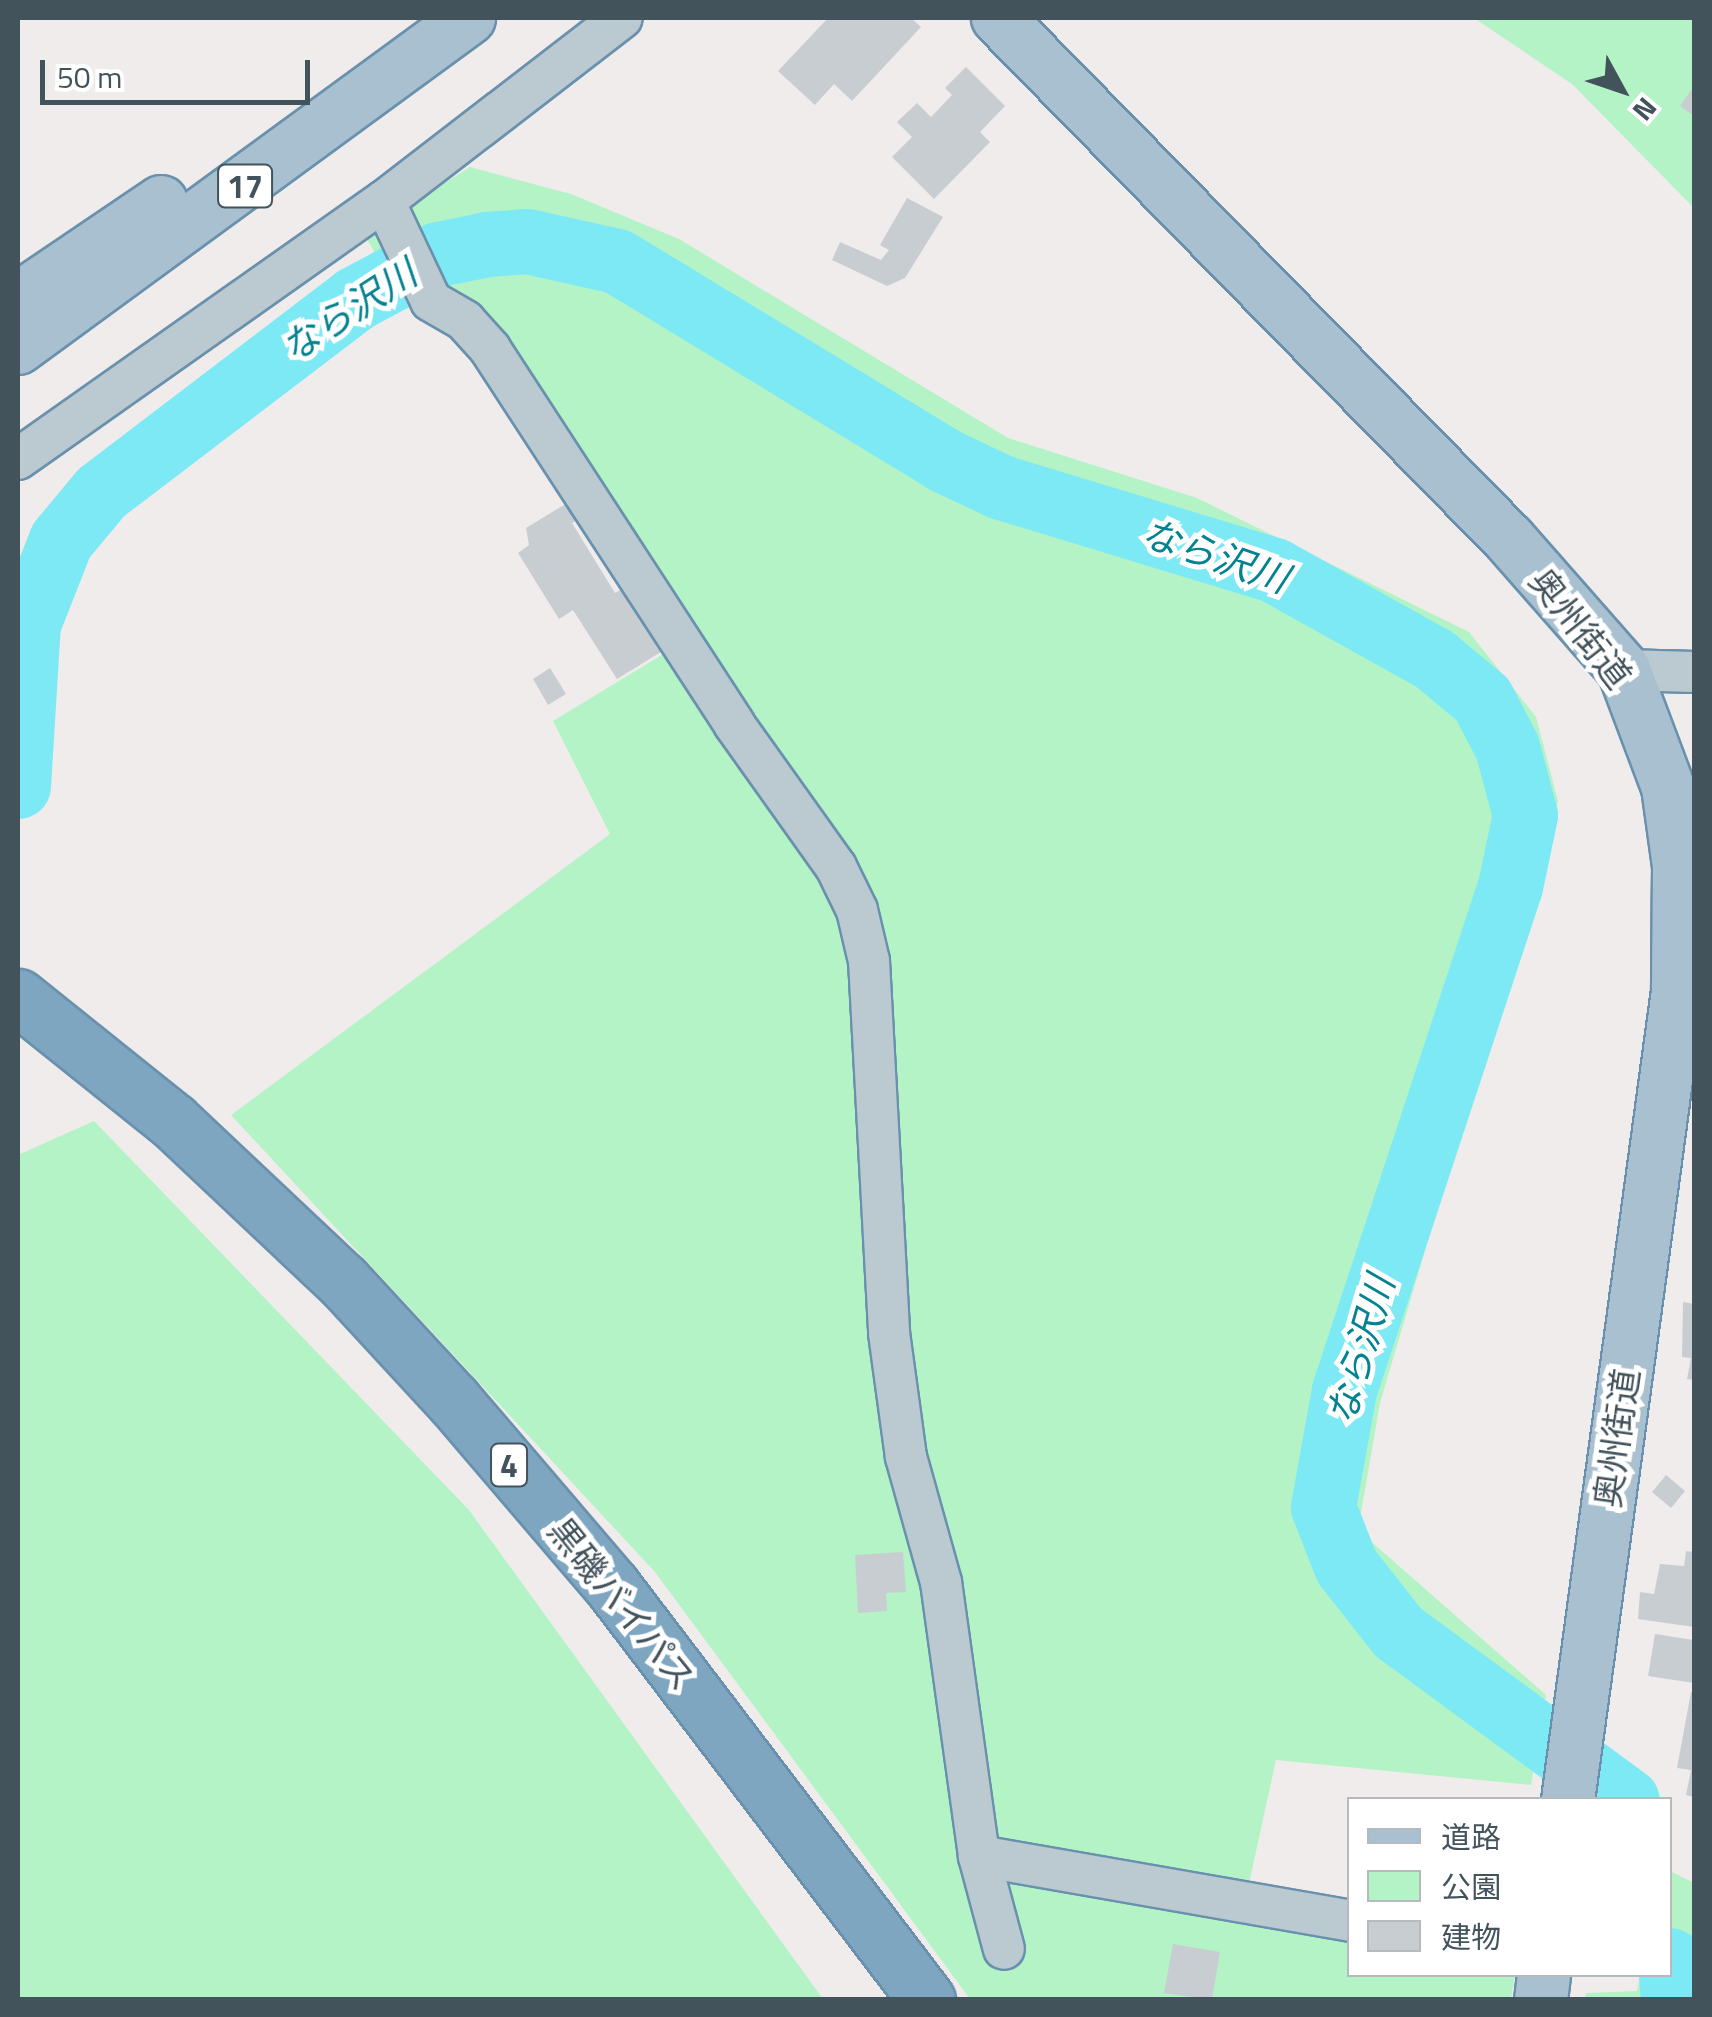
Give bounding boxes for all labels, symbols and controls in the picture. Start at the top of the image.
scale bar [45,40,315,102]
north arrow [1572,40,1672,140]
text: 50 m [57,54,122,100]
text: N [1623,88,1668,131]
road number: 17 [215,159,275,213]
water label: なら沢川 [273,250,425,372]
water label: なら沢川 [1136,510,1294,602]
street label: 奥州街道 [1521,560,1641,696]
water label: なら沢川 [1318,1271,1404,1429]
street label: 奥州街道 [1585,1366,1647,1510]
road number: 4 [489,1438,529,1492]
street label: 黒磯バイパス [540,1509,704,1699]
legend [1347,1797,1672,1977]
text: 道路 [1441,1814,1501,1860]
text: 公園 [1441,1864,1501,1910]
text: 建物 [1441,1914,1501,1960]

